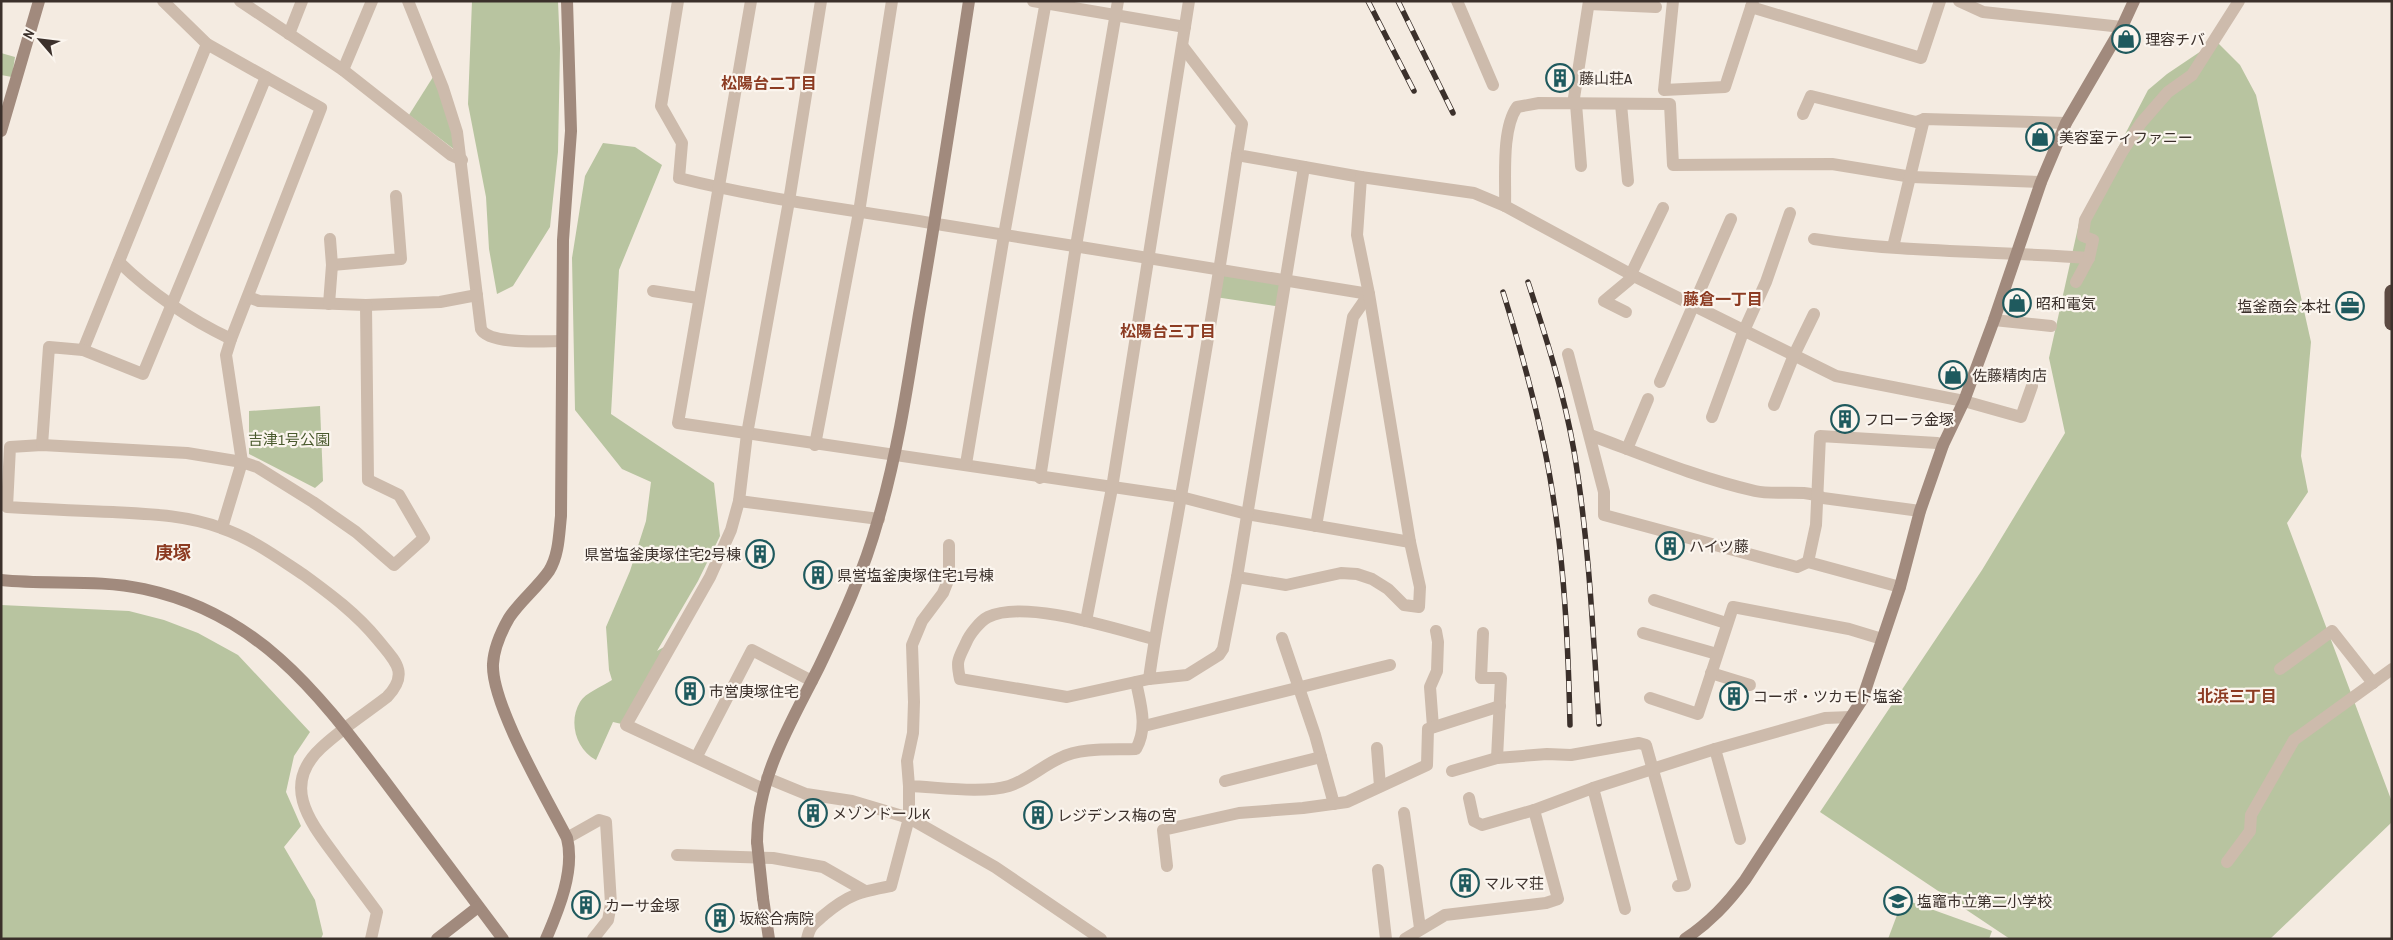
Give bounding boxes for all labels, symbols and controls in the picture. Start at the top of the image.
north arrow [15,15,65,65]
shop icon: 理容チバ [2111,24,2141,54]
text: N [19,26,38,42]
place label: 理容チバ [2145,29,2205,50]
building icon: 藤山荘A [1545,63,1575,93]
place label: 藤山荘A [1579,68,1633,89]
district label: 松陽台二丁目 [721,72,817,94]
shop icon: 美容室ティファニー [2025,122,2055,152]
place label: 美容室ティファニー [2059,127,2193,148]
district label: 藤倉一丁目 [1683,288,1763,310]
shop icon: 昭和電気 [2002,288,2032,318]
office icon: 塩釜商会 本社 [2335,291,2365,321]
place label: 昭和電気 [2036,293,2096,314]
place label: 塩釜商会 本社 [2238,296,2331,317]
district label: 松陽台三丁目 [1120,320,1216,342]
shop icon: 佐藤精肉店 [1938,360,1968,390]
place label: 佐藤精肉店 [1972,365,2047,386]
building icon: フローラ金塚 [1830,404,1860,434]
place label: フローラ金塚 [1864,409,1954,430]
park label: 吉津1号公園 [248,429,330,450]
building icon: ハイツ藤 [1655,531,1685,561]
place label: ハイツ藤 [1689,536,1749,557]
building icon: 県営塩釜庚塚住宅2号棟 [745,539,775,569]
district label: 庚塚 [155,540,191,565]
place label: 県営塩釜庚塚住宅2号棟 [584,544,741,565]
building icon: 県営塩釜庚塚住宅1号棟 [803,560,833,590]
place label: 県営塩釜庚塚住宅1号棟 [837,565,994,586]
building icon: 市営庚塚住宅 [675,676,705,706]
place label: 市営庚塚住宅 [709,681,799,702]
building icon: コーポ・ツカモト塩釜 [1719,681,1749,711]
district label: 北浜三丁目 [2197,685,2277,707]
place label: コーポ・ツカモト塩釜 [1753,686,1903,707]
building icon: メゾンドールK [798,798,828,828]
building icon: レジデンス梅の宮 [1023,800,1053,830]
place label: メゾンドールK [832,803,931,824]
place label: レジデンス梅の宮 [1057,805,1177,826]
building icon: マルマ荘 [1450,868,1480,898]
place label: マルマ荘 [1484,873,1544,894]
school or university icon: 塩竈市立第二小学校 [1883,886,1913,916]
building icon: カーサ金塚 [571,890,601,920]
place label: 塩竈市立第二小学校 [1917,891,2052,912]
place label: カーサ金塚 [605,895,680,916]
building icon: 坂総合病院 [705,903,735,933]
place label: 坂総合病院 [739,908,814,929]

